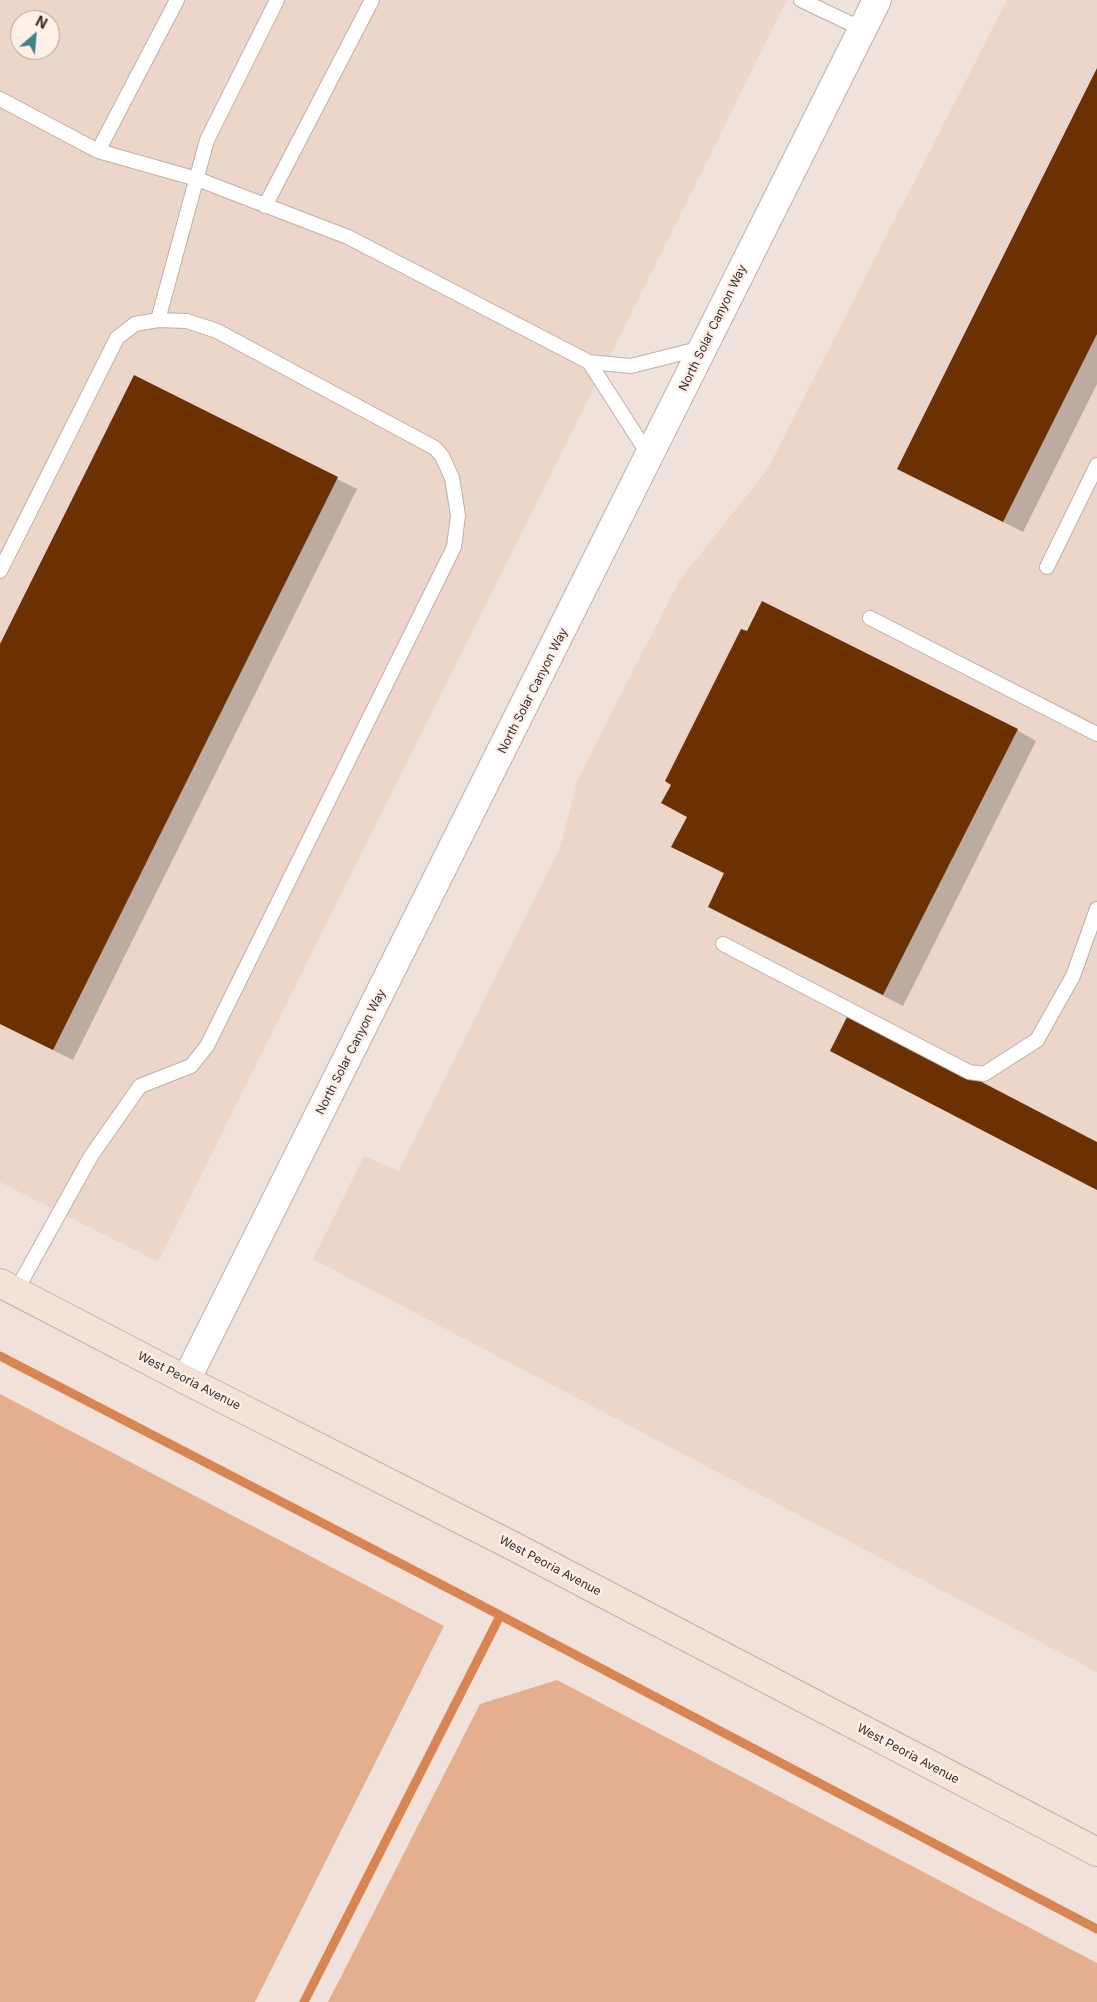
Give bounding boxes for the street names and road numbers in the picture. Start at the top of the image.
street label: North Solar Canyon Way [676,262,750,394]
street label: North Solar Canyon Way [495,626,571,756]
street label: North Solar Canyon Way [313,987,389,1117]
street label: West Peoria Avenue [135,1349,243,1413]
street label: West Peoria Avenue [497,1533,603,1599]
street label: West Peoria Avenue [855,1721,961,1787]

